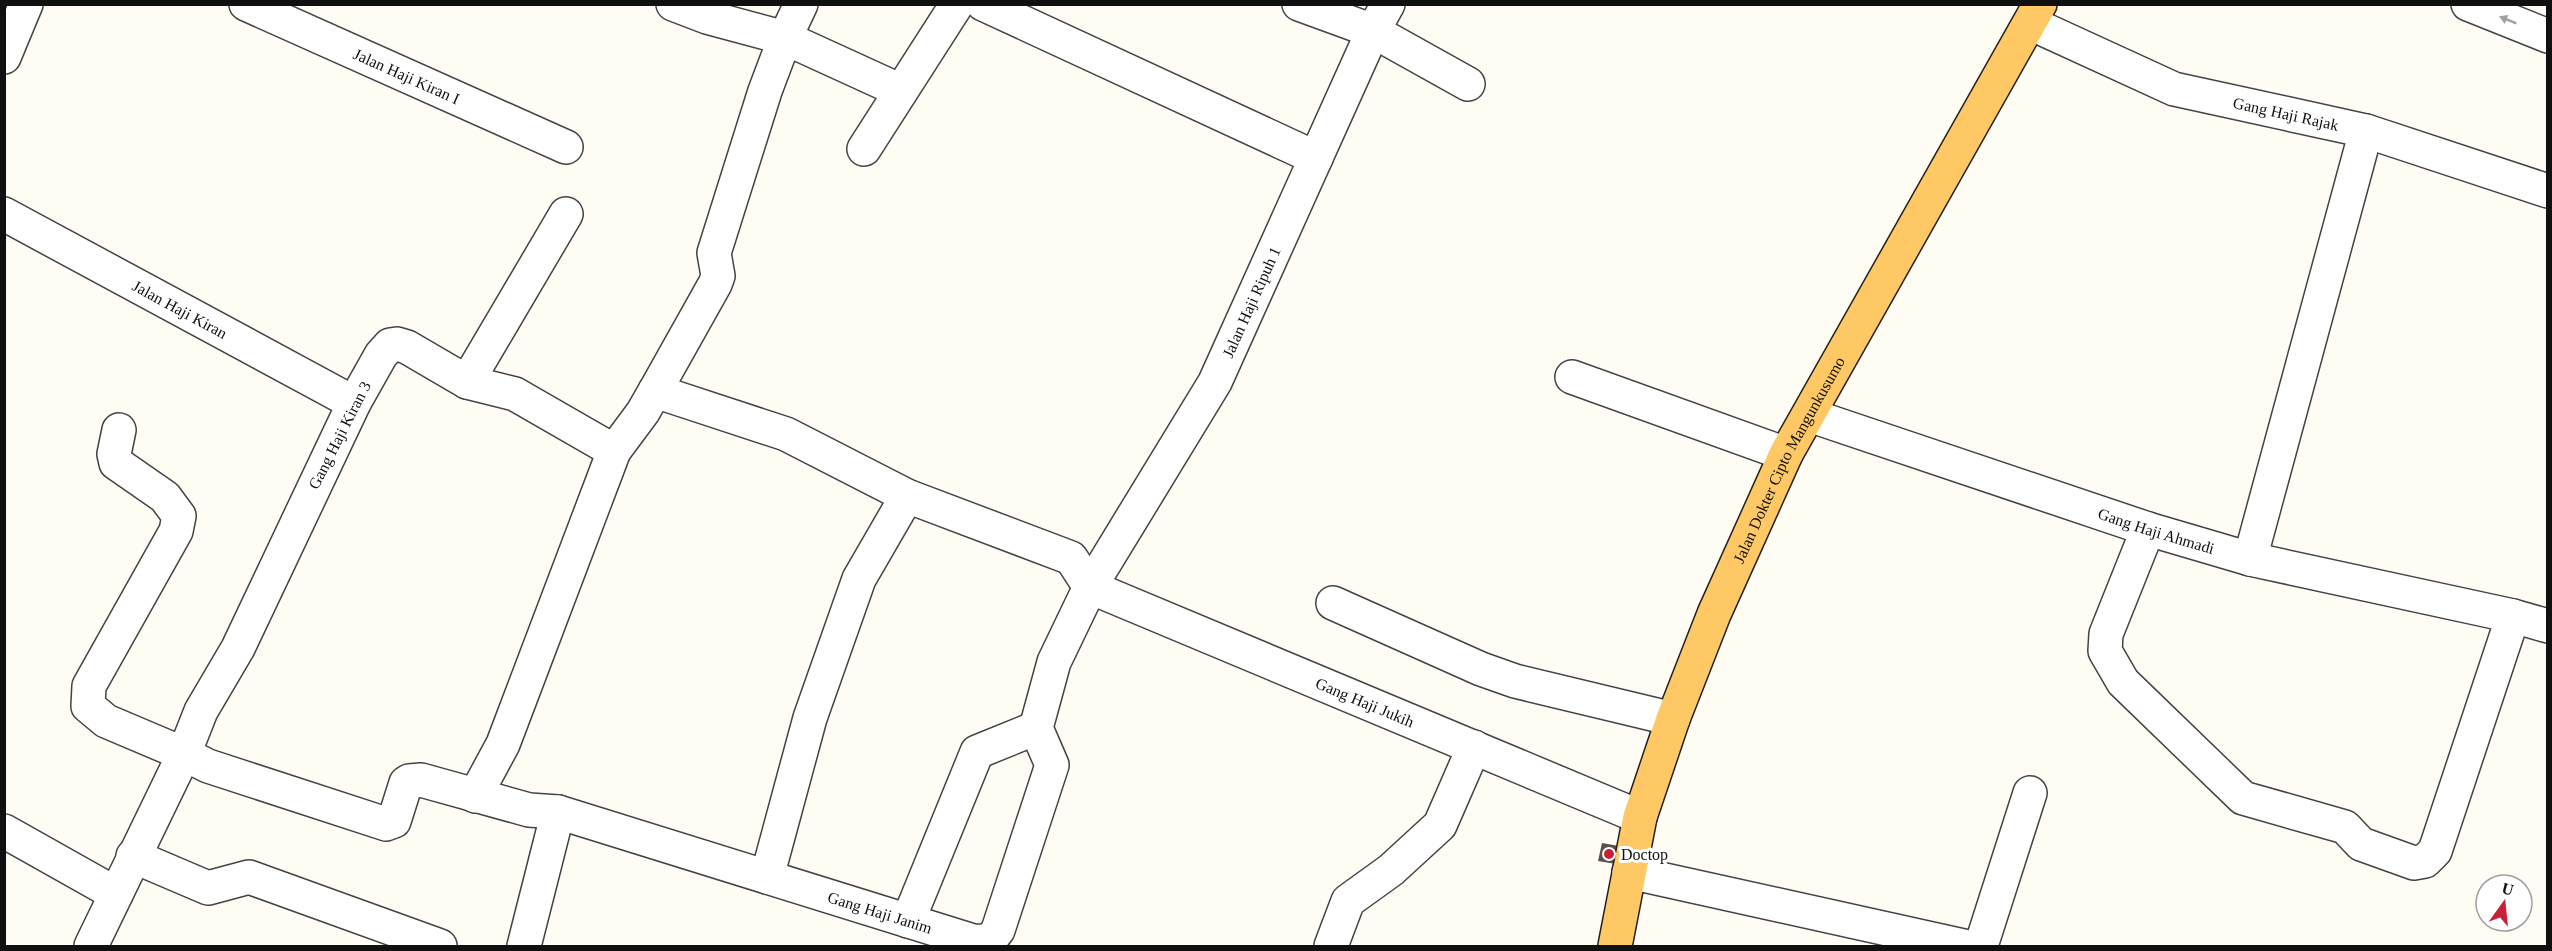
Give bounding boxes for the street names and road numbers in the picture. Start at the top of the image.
street label: Jalan Haji Kiran I [351,45,462,107]
street label: Gang Haji Rajak [2231,94,2340,134]
street label: Jalan Haji Ripuh 1 [1219,244,1284,360]
street label: Jalan Haji Kiran [130,277,230,342]
street label: Jalan Dokter Cipto Mangunkusumo [1730,354,1848,566]
street label: Gang Haji Kiran 3 [305,379,375,492]
street label: Gang Haji Ahmadi [2096,505,2217,557]
street label: Gang Haji Jukih [1313,674,1416,731]
street label: Gang Haji Janim [825,888,935,937]

